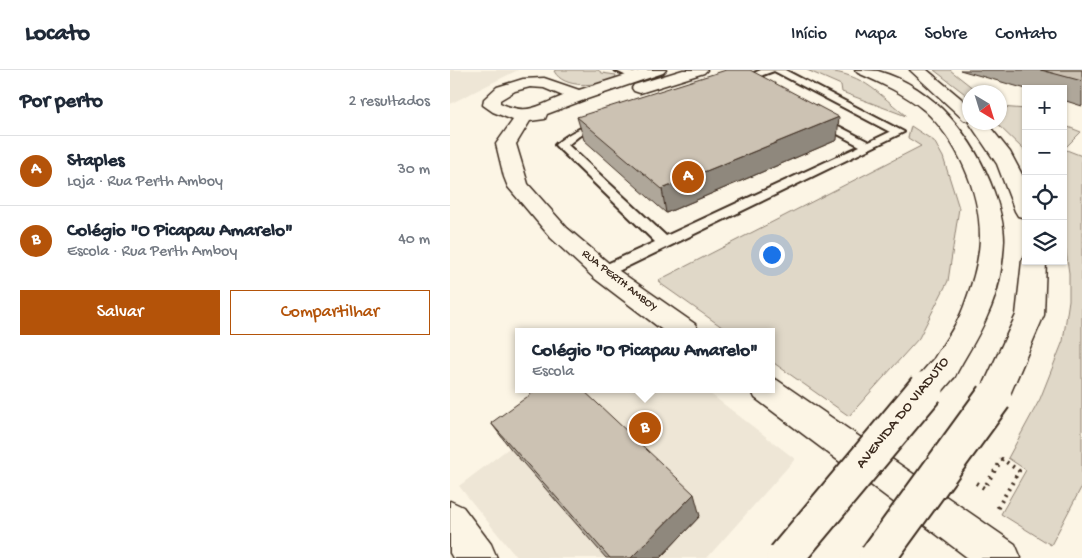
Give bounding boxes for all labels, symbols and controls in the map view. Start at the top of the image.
text: Locato [25,20,90,49]
text: Início [791,24,827,45]
text: Mapa [855,24,896,45]
text: Sobre [924,24,967,45]
text: Contato [995,24,1057,45]
north arrow [962,85,1007,130]
map controls [1022,85,1067,265]
button: + [1022,85,1067,130]
text: Por perto [20,90,103,115]
text: 2 resultados [349,93,430,112]
button: − [1022,130,1067,175]
text: Staples [67,150,124,173]
pin: A [672,158,704,196]
text: A [31,161,41,180]
text: 30 m [397,161,430,180]
text: Loja · Rua Perth Amboy [67,173,223,192]
button: locate [1022,175,1067,220]
text: Colégio "O Picapau Amarelo" [67,220,293,243]
button: layers [1022,220,1067,265]
text: B [32,231,40,250]
text: 40 m [398,231,430,250]
your location [759,242,785,268]
text: Escola · Rua Perth Amboy [67,243,237,262]
street label: RUA PERTH AMBOY [578,247,660,315]
button: Salvar [20,290,220,335]
button: Compartilhar [230,290,430,335]
popup [515,328,775,393]
text: Colégio "O Picapau Amarelo" [532,340,758,363]
street label: AVENIDA DO VIADUTO [852,354,954,472]
text: Escola [532,363,574,382]
pin: B [629,409,661,447]

